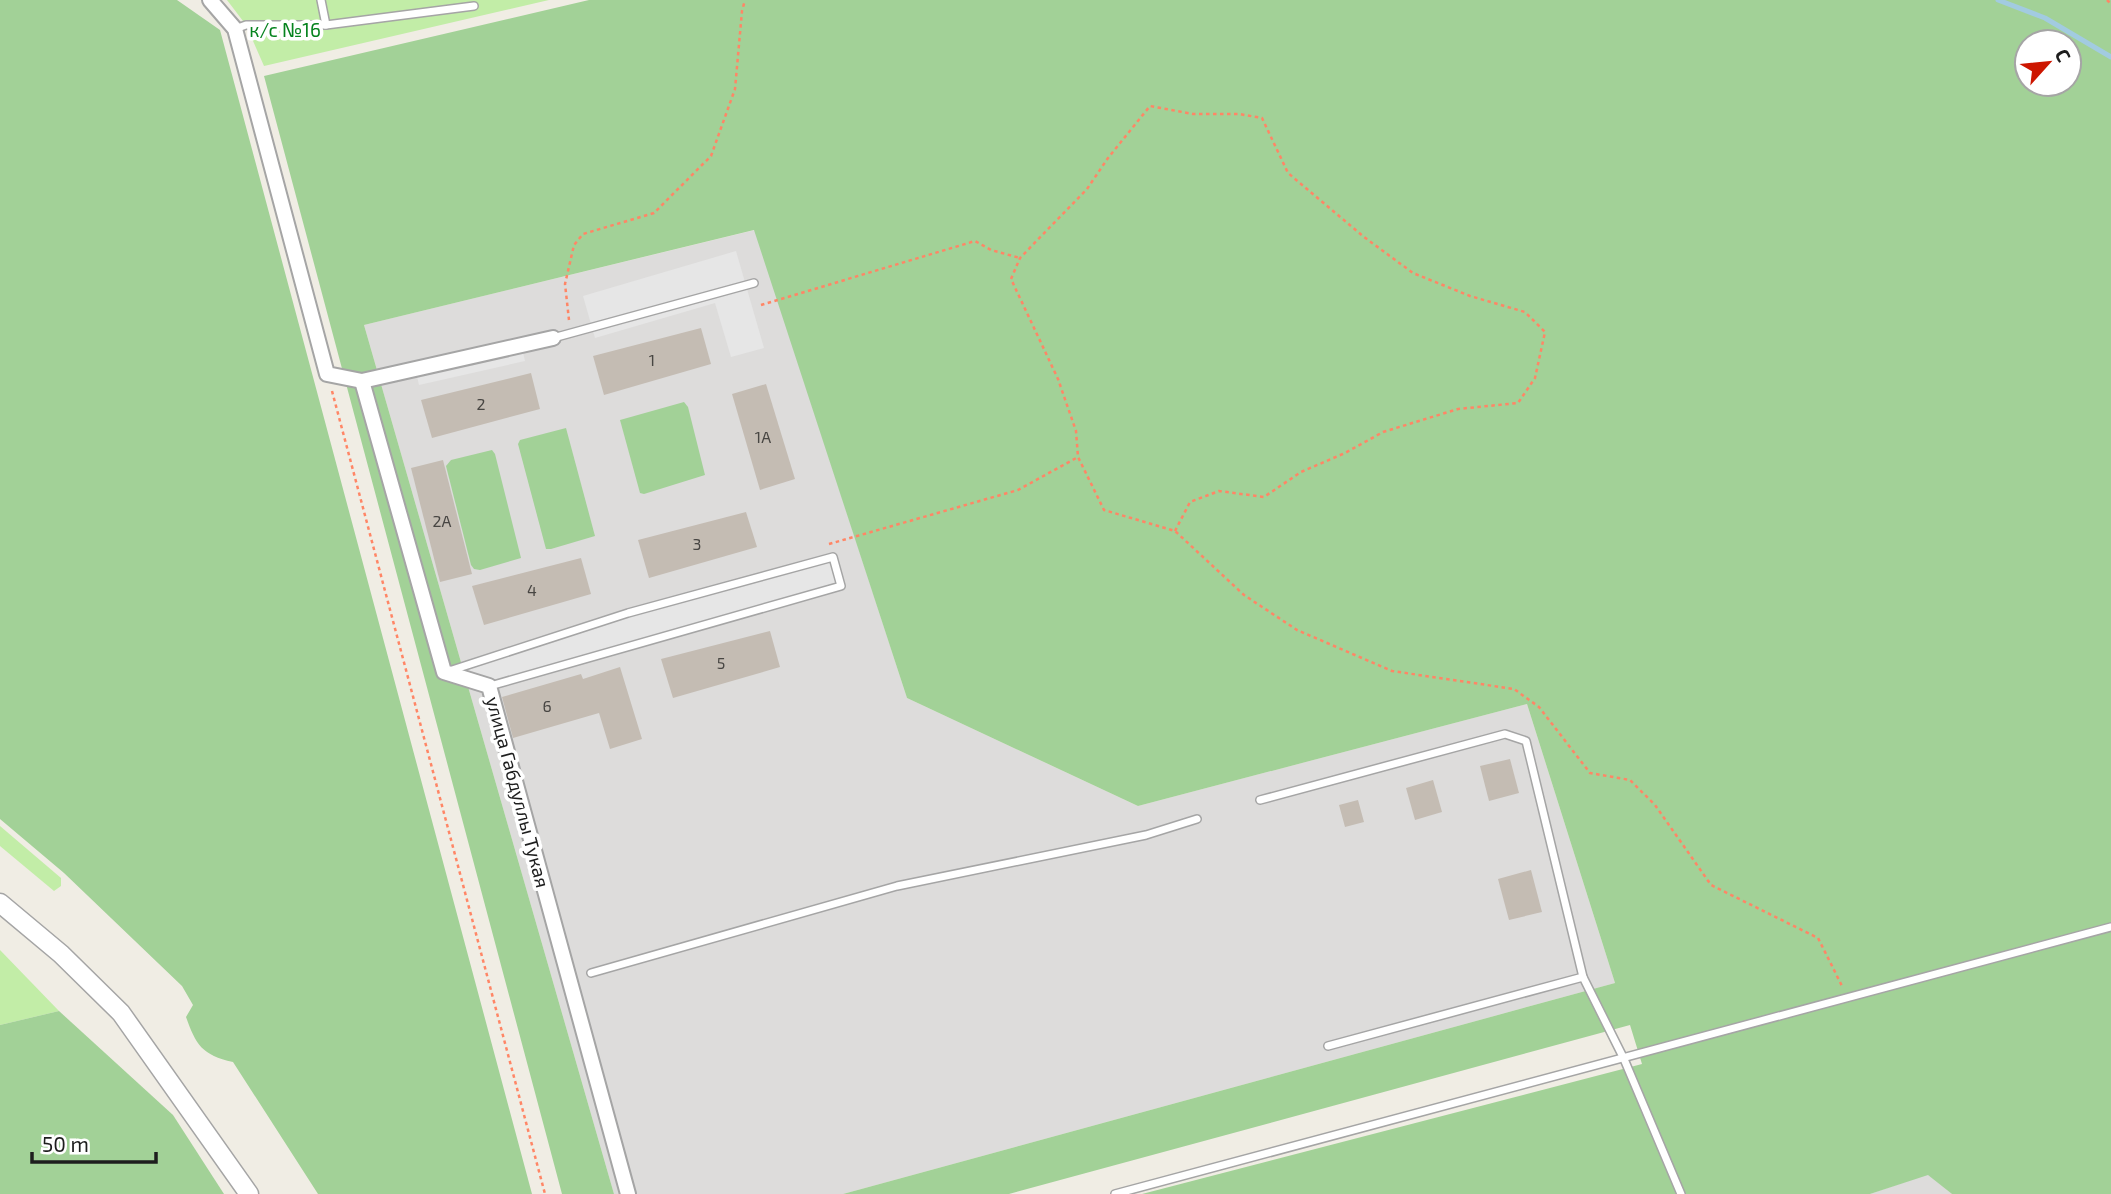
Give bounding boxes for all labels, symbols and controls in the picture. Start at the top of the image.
park label: к/с №16 [249,18,321,41]
north arrow [2013,28,2083,98]
text: С [2051,45,2076,65]
house number: 1 [649,350,655,369]
house number: 2 [477,394,486,413]
house number: 1А [755,427,771,446]
house number: 2А [433,511,452,530]
house number: 3 [693,534,701,553]
house number: 4 [527,580,537,599]
house number: 5 [717,653,725,672]
street label: улица Габдуллы Тукая [481,694,555,890]
house number: 6 [542,696,552,715]
scale bar [32,1120,156,1164]
text: 50 m [42,1131,89,1156]

